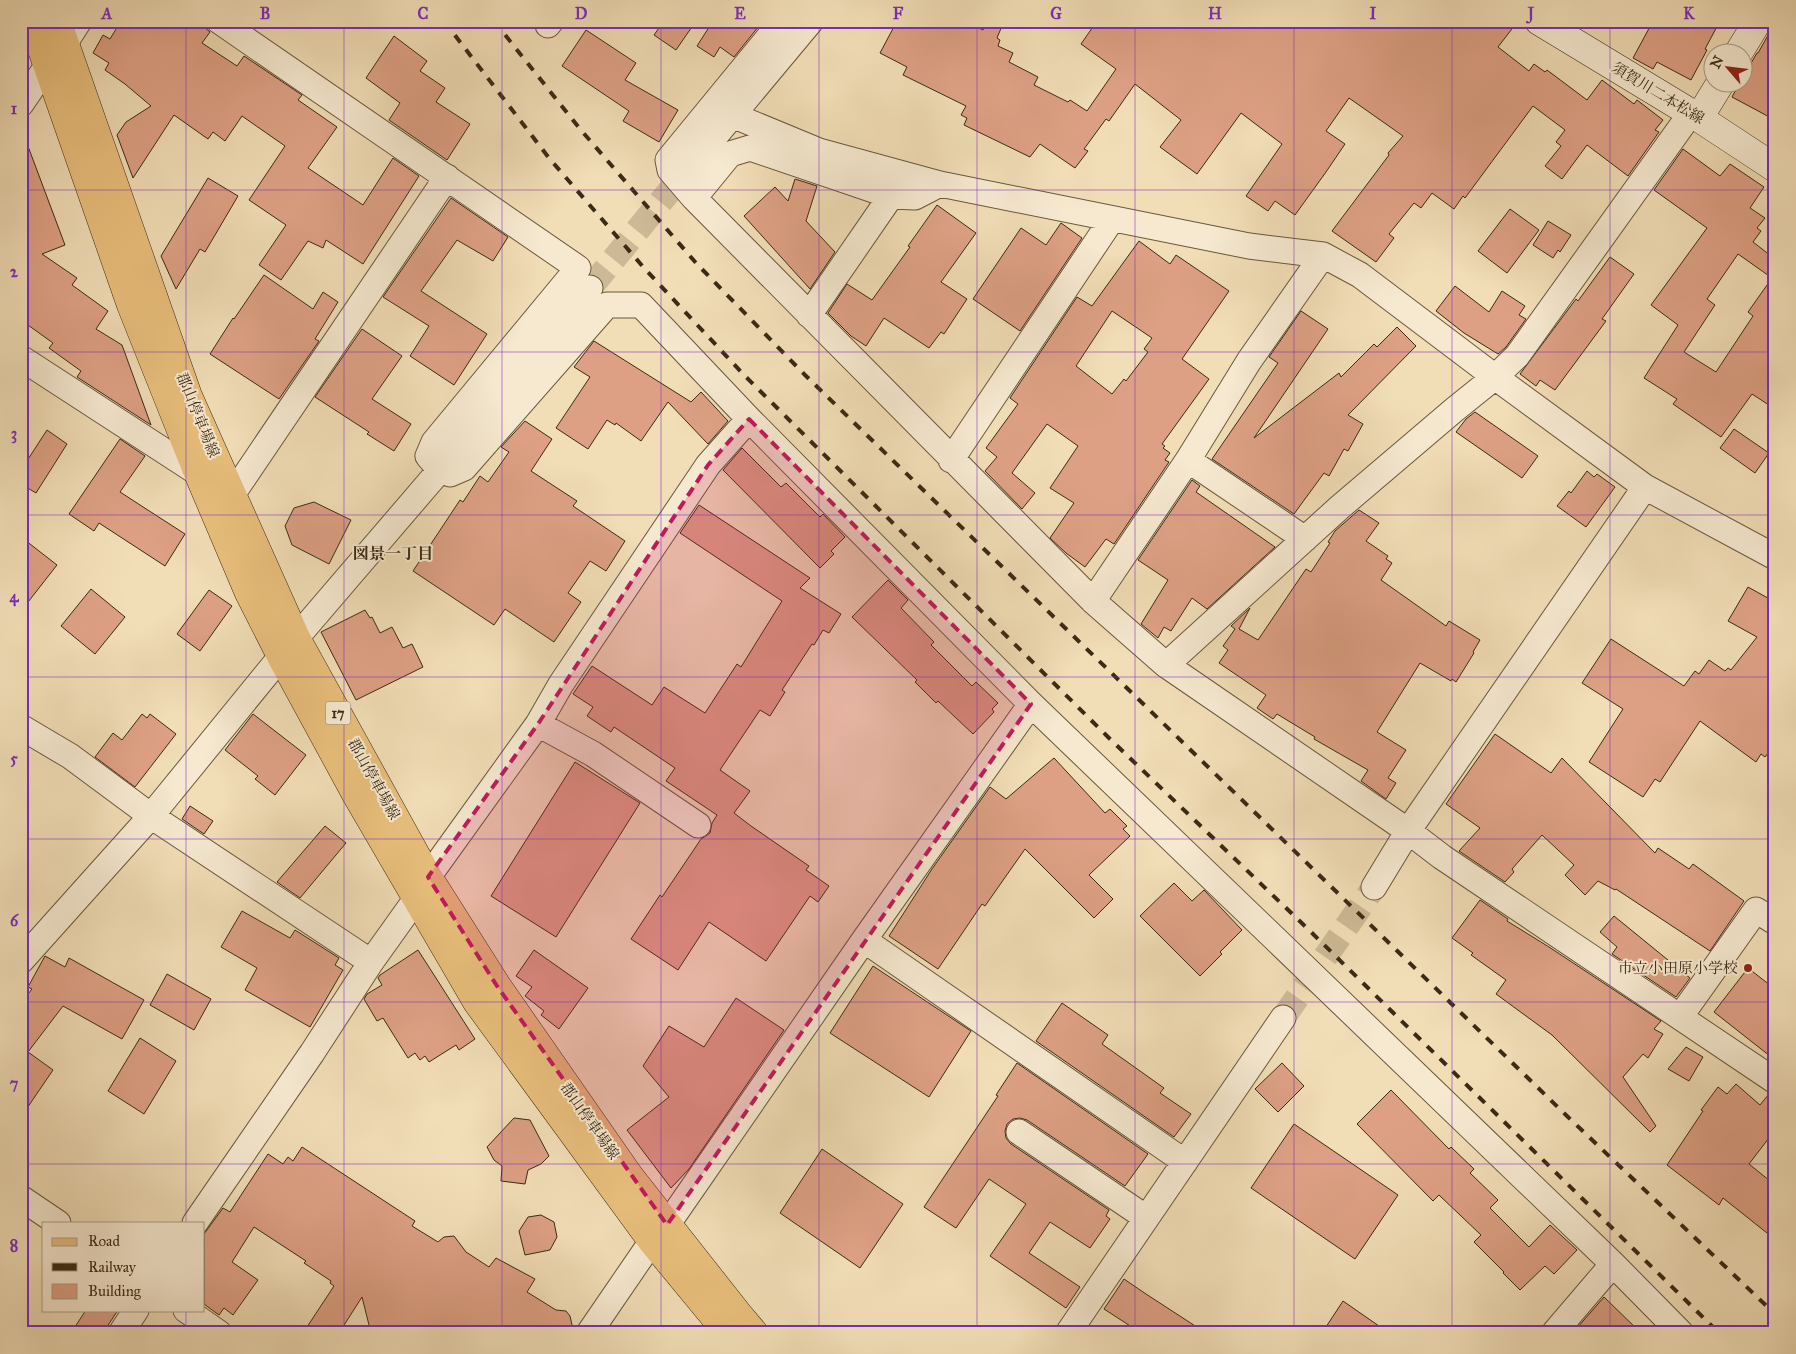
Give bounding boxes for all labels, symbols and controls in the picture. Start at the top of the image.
text: A [101,4,113,23]
text: B [260,4,270,23]
text: C [418,4,429,23]
text: D [575,4,588,23]
text: E [734,4,746,23]
text: F [893,4,904,23]
text: G [1050,4,1062,23]
text: H [1208,4,1222,23]
text: I [1370,4,1377,23]
text: J [1526,4,1535,24]
text: K [1683,4,1695,23]
north arrow [1704,42,1754,92]
text: N [1707,53,1727,71]
street label: 須賀川二本松線 [1608,58,1708,128]
text: 1 [11,99,18,118]
text: 2 [10,262,19,281]
street label: 郡山停車場線 [173,370,223,460]
text: 3 [11,424,17,444]
district label: 図景一丁目 [353,544,433,563]
text: 4 [10,587,20,607]
road number: 17 [326,701,350,724]
street label: 郡山停車場線 [344,735,404,823]
text: 5 [10,749,18,768]
text: 6 [10,911,19,930]
place label: 市立小田原小学校 [1618,959,1738,977]
marker: 市立小田原小学校 [1742,962,1754,974]
text: 7 [10,1074,19,1093]
street label: 郡山停車場線 [557,1079,623,1163]
legend [42,1222,205,1312]
text: Road [88,1232,120,1250]
text: 8 [10,1236,18,1255]
text: Railway [88,1258,137,1276]
text: Building [88,1282,142,1300]

